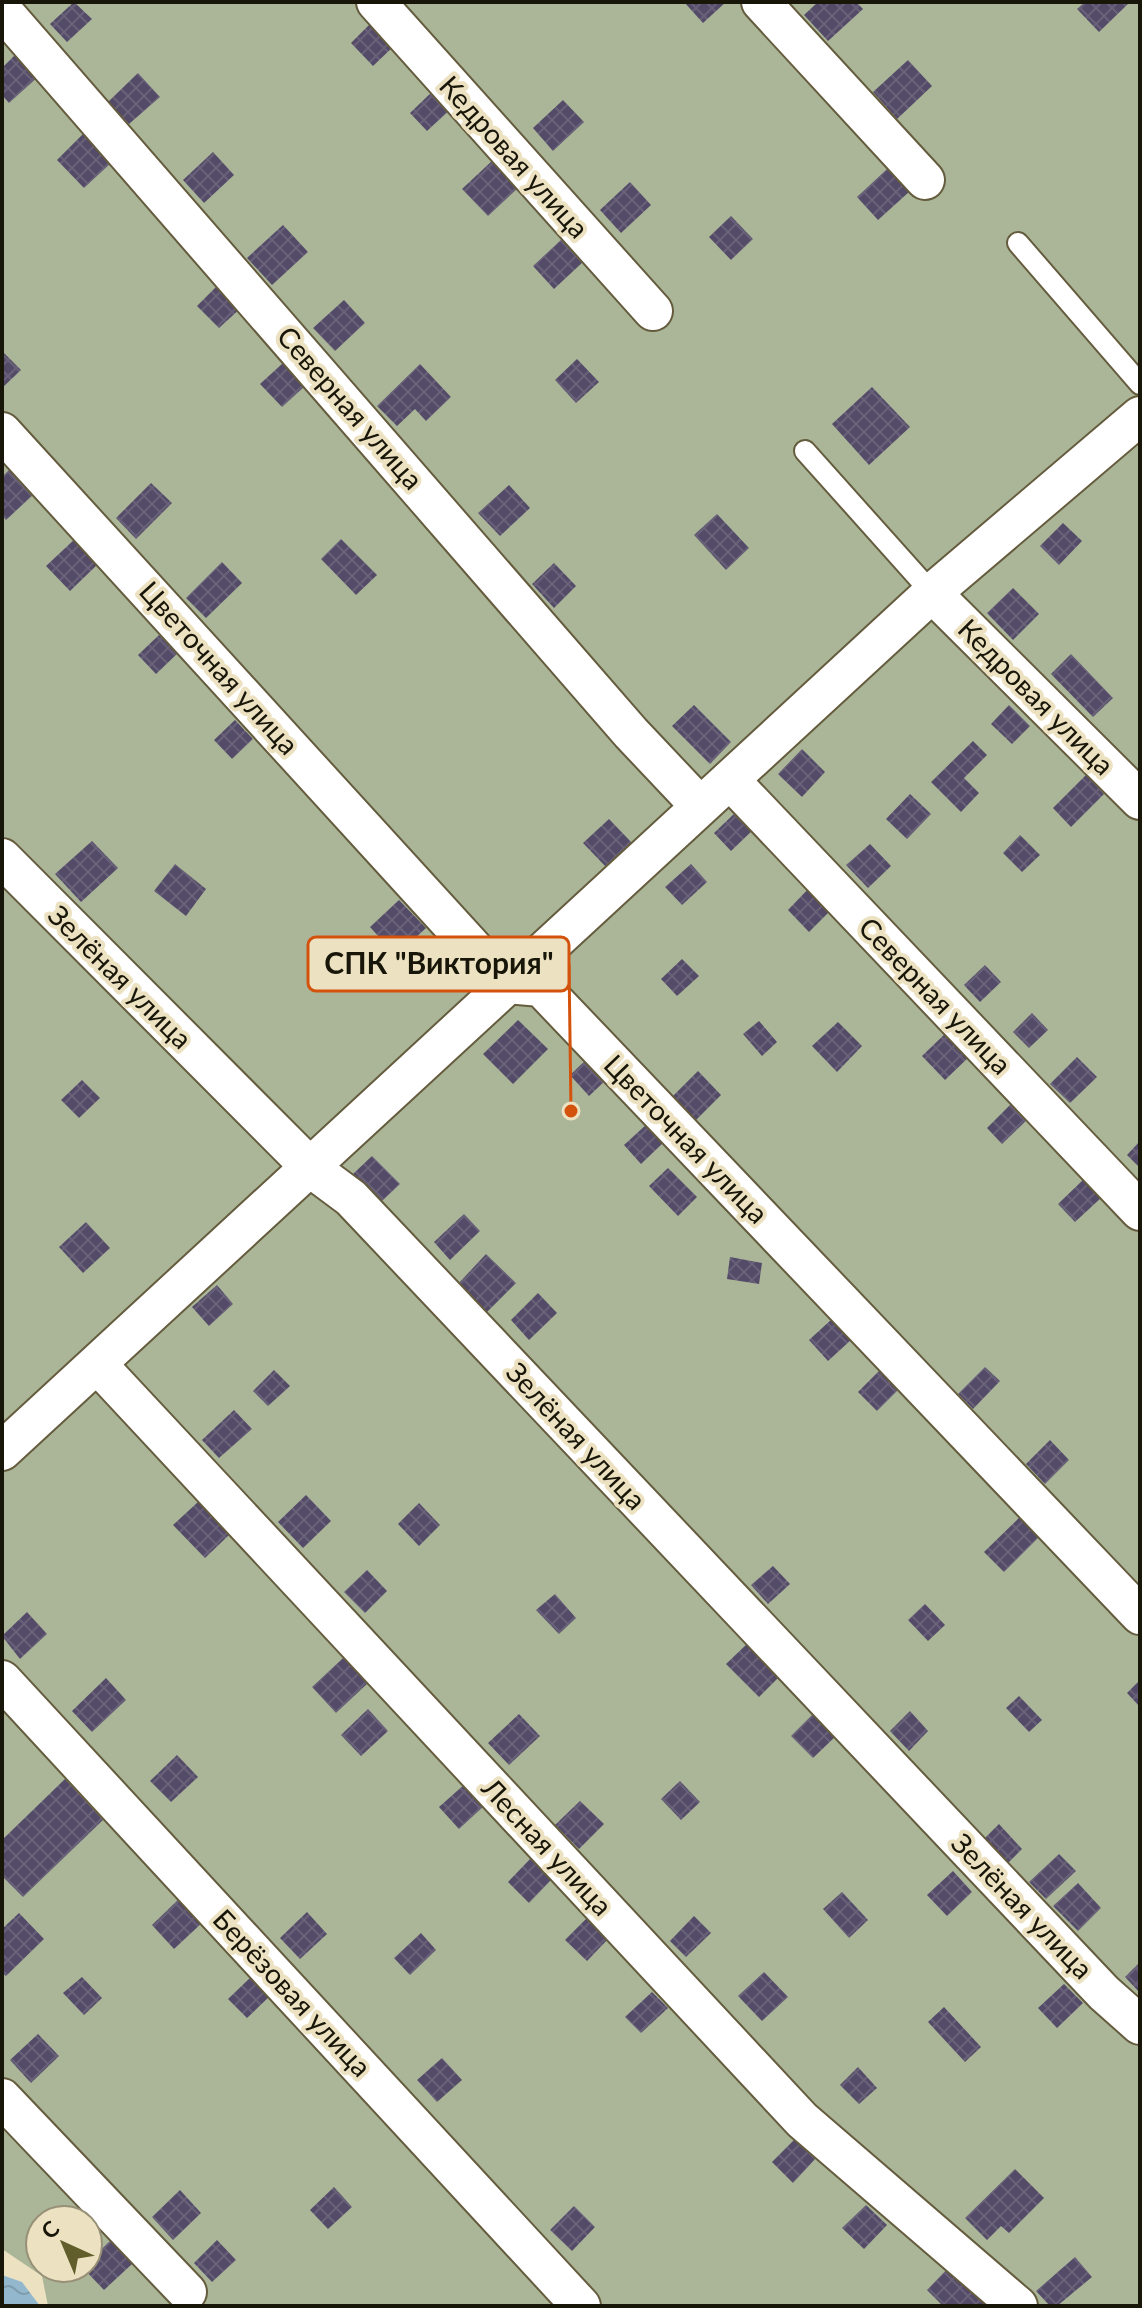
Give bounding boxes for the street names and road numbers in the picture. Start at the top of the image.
street label: Кедровая улица [433,68,596,244]
street label: Северная улица [271,319,431,496]
street label: Цветочная улица [133,574,306,761]
street label: Кедровая улица [952,611,1122,781]
street label: Зелёная улица [42,897,200,1055]
street label: Северная улица [852,910,1019,1081]
street label: Цветочная улица [598,1047,776,1230]
street label: Зелёная улица [500,1355,654,1516]
street label: Лесная улица [475,1770,620,1922]
street label: Зелёная улица [945,1826,1101,1985]
street label: Берёзовая улица [207,1902,379,2083]

